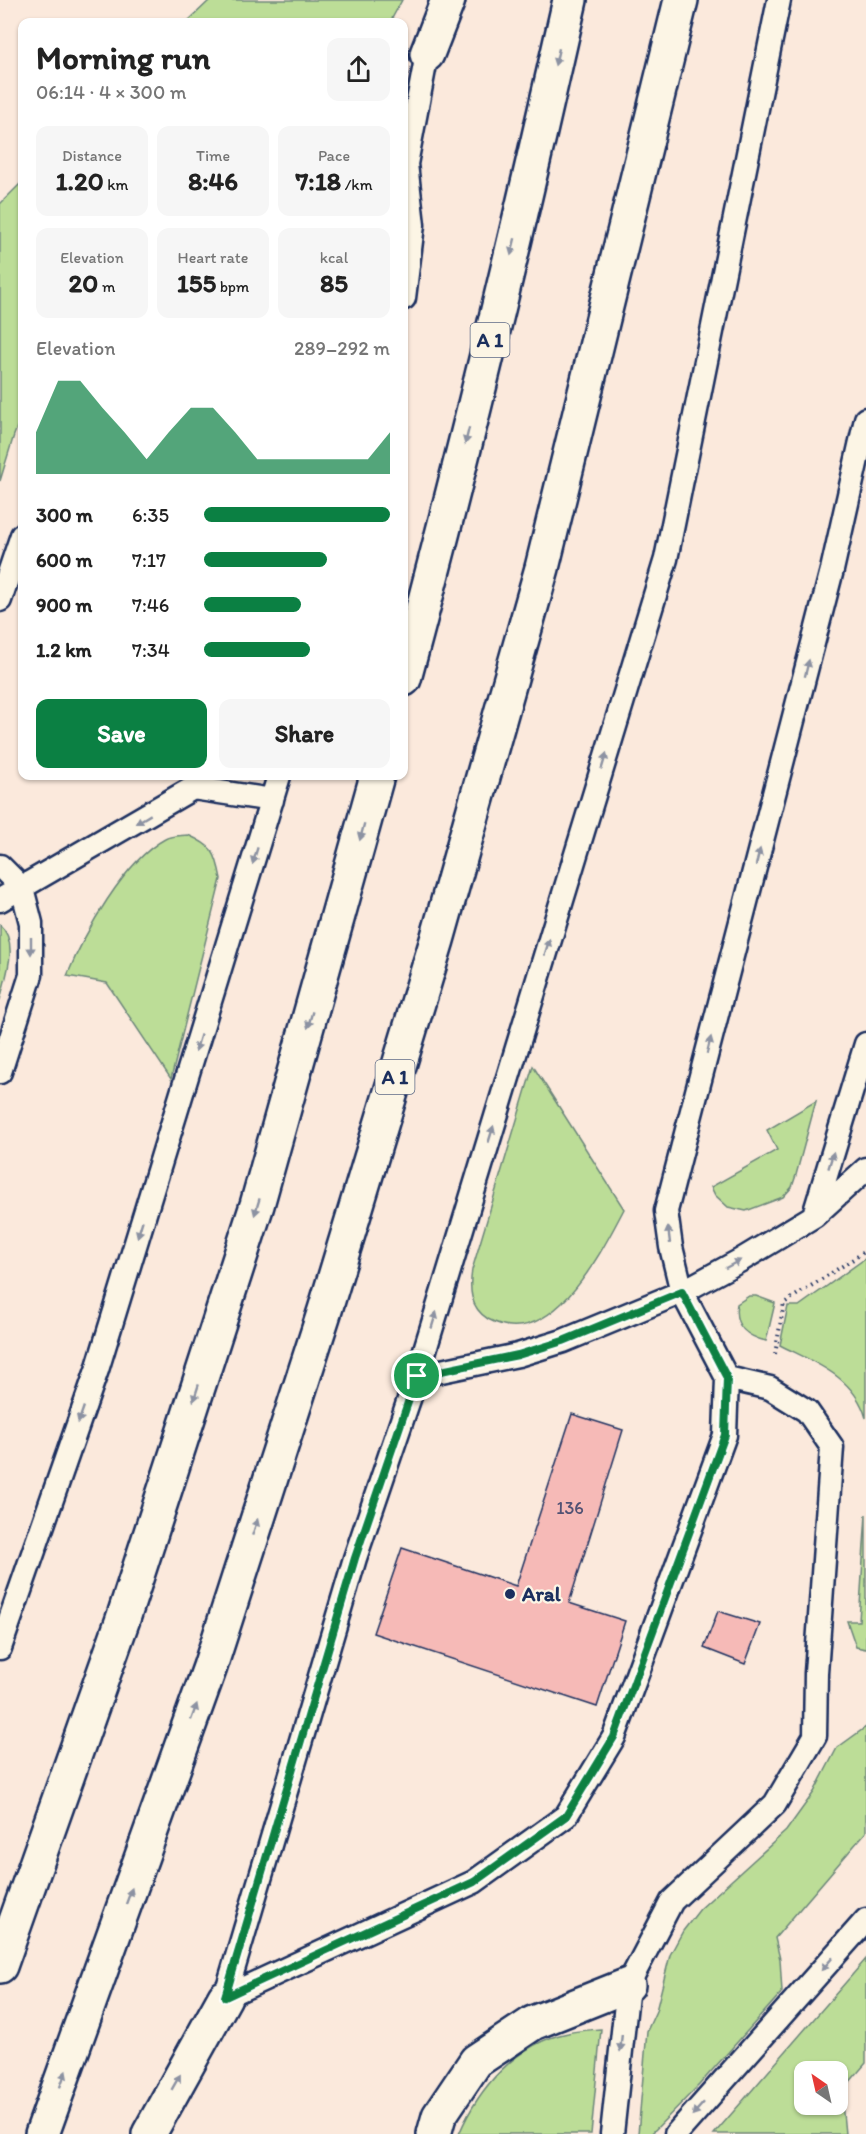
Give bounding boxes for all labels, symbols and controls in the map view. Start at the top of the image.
text: Morning run [36,38,211,77]
button: share [327,38,390,101]
one-way arrow [552,48,561,67]
text: 06:14 · 4 × 300 m [36,80,187,104]
text: Distance [62,146,122,165]
text: Time [196,146,230,165]
text: Pace [318,146,350,165]
text: 1.20 [56,165,104,197]
text: 8:46 [188,165,238,197]
text: 7:18 [295,165,341,197]
text: km [104,175,128,194]
text: /km [341,175,373,194]
one-way arrow [507,238,517,256]
text: Elevation [60,248,124,267]
text: Heart rate [178,248,248,267]
text: kcal [320,248,348,267]
text: 20 [69,267,98,299]
text: 155 [177,267,216,299]
text: 85 [320,267,348,299]
text: m [98,277,115,296]
text: bpm [216,277,249,296]
road number: A 1 [470,323,510,357]
text: Elevation [36,336,115,360]
text: 289–292 m [294,336,390,360]
one-way arrow [461,427,471,446]
text: 300 m [36,503,93,527]
text: 6:35 [132,503,169,527]
text: 600 m [36,548,93,572]
text: 7:17 [132,548,166,572]
text: 900 m [36,593,92,617]
text: 7:46 [132,593,169,617]
text: 1.2 km [36,638,92,662]
text: 7:34 [132,638,170,662]
one-way arrow [802,659,812,677]
button: Save [36,699,207,768]
button: Share [219,699,390,768]
one-way arrow [600,751,609,769]
one-way arrow [135,813,151,824]
one-way arrow [357,823,366,841]
one-way arrow [250,847,259,865]
one-way arrow [753,847,763,866]
one-way arrow [26,936,36,955]
one-way arrow [543,938,553,956]
one-way arrow [305,1011,314,1029]
one-way arrow [193,1034,202,1052]
one-way arrow [705,1036,715,1055]
road number: A 1 [376,1060,414,1094]
one-way arrow [487,1125,496,1143]
one-way arrow [827,1151,836,1169]
one-way arrow [251,1198,261,1216]
one-way arrow [135,1220,145,1238]
one-way arrow [664,1225,674,1244]
one-way arrow [725,1259,742,1269]
one-way arrow [430,1311,439,1329]
pin [391,1350,442,1401]
icon: arrive [400,1359,433,1392]
one-way arrow [191,1384,200,1402]
one-way arrow [76,1406,86,1424]
house number: 136 [556,1497,584,1519]
one-way arrow [251,1518,260,1536]
place label: Aral [521,1581,562,1606]
marker: Aral [503,1587,517,1601]
one-way arrow [190,1703,200,1721]
one-way arrow [124,1887,134,1905]
one-way arrow [821,1956,834,1972]
one-way arrow [617,2033,626,2052]
north arrow [794,2061,848,2115]
map controls [794,2061,848,2115]
one-way arrow [59,2070,69,2088]
one-way arrow [171,2073,181,2090]
one-way arrow [691,2102,705,2117]

